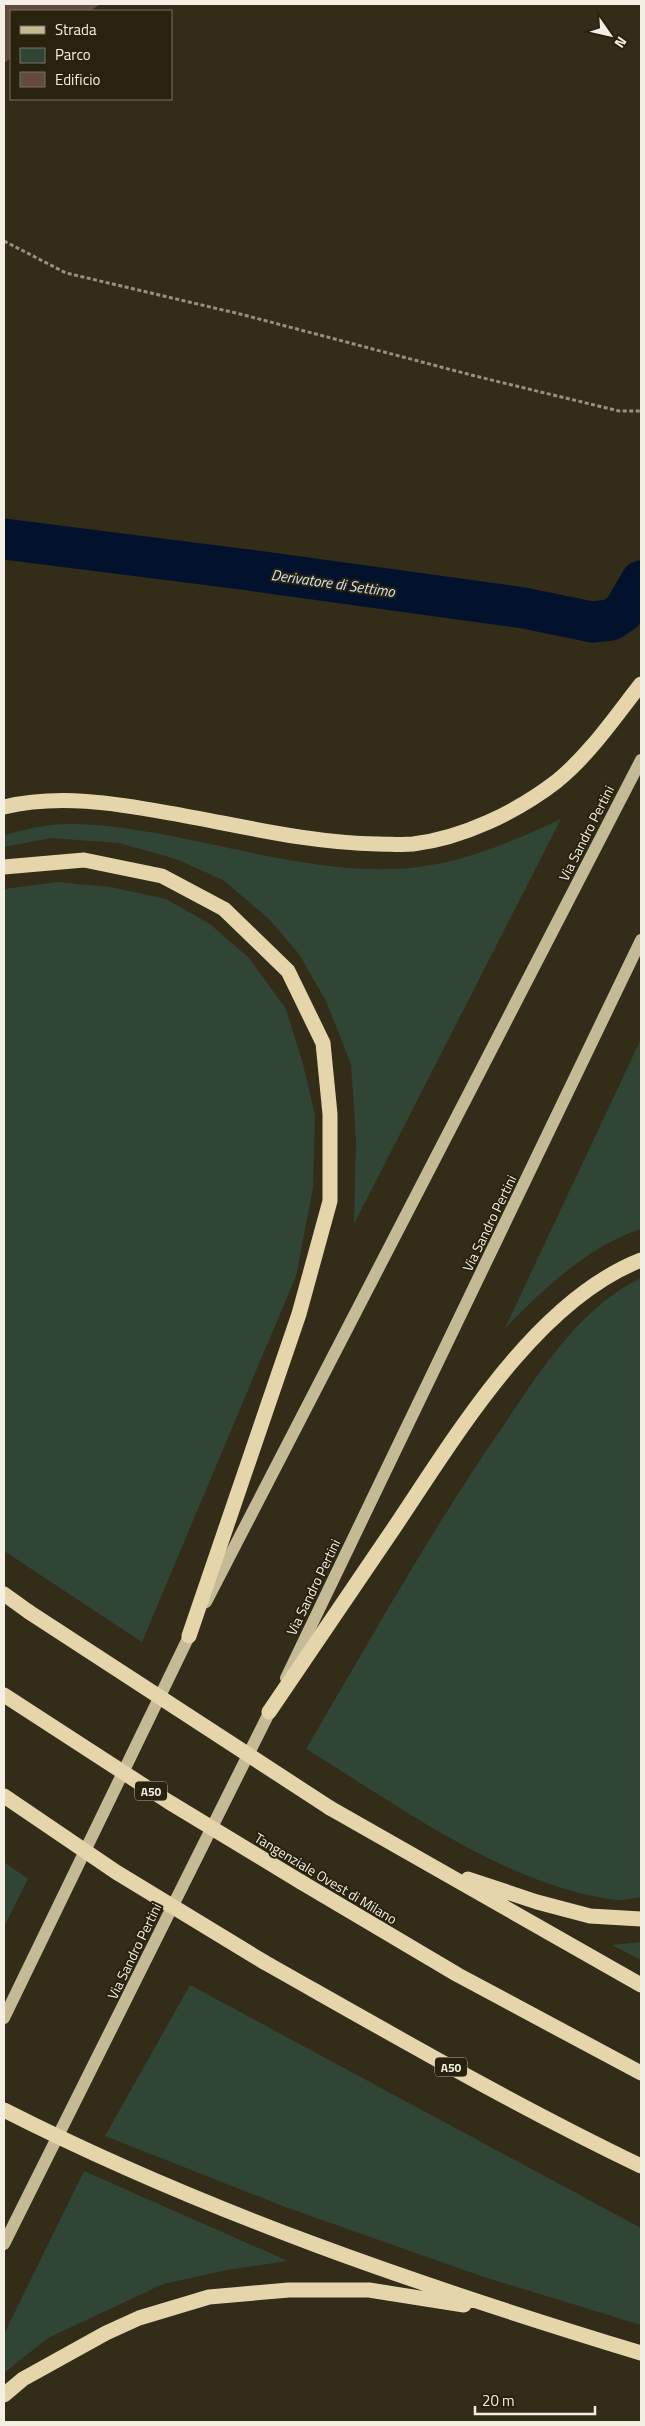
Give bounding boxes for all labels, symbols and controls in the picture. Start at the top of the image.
legend [10,10,172,100]
north arrow [585,10,635,60]
text: Strada [55,18,97,41]
text: N [610,33,633,52]
text: Parco [55,43,91,66]
text: Edificio [55,68,100,91]
water label: Derivatore di Settimo [270,563,397,603]
street label: Via Sandro Pertini [553,782,619,884]
street label: Via Sandro Pertini [457,1171,521,1275]
street label: Via Sandro Pertini [281,1535,345,1639]
road number: A50 [135,1782,167,1800]
street label: Tangenziale Ovest di Milano [251,1827,401,1929]
street label: Via Sandro Pertini [102,1899,166,2003]
road number: A50 [435,2058,467,2076]
scale bar [475,2384,595,2416]
text: 20 m [482,2389,515,2412]

